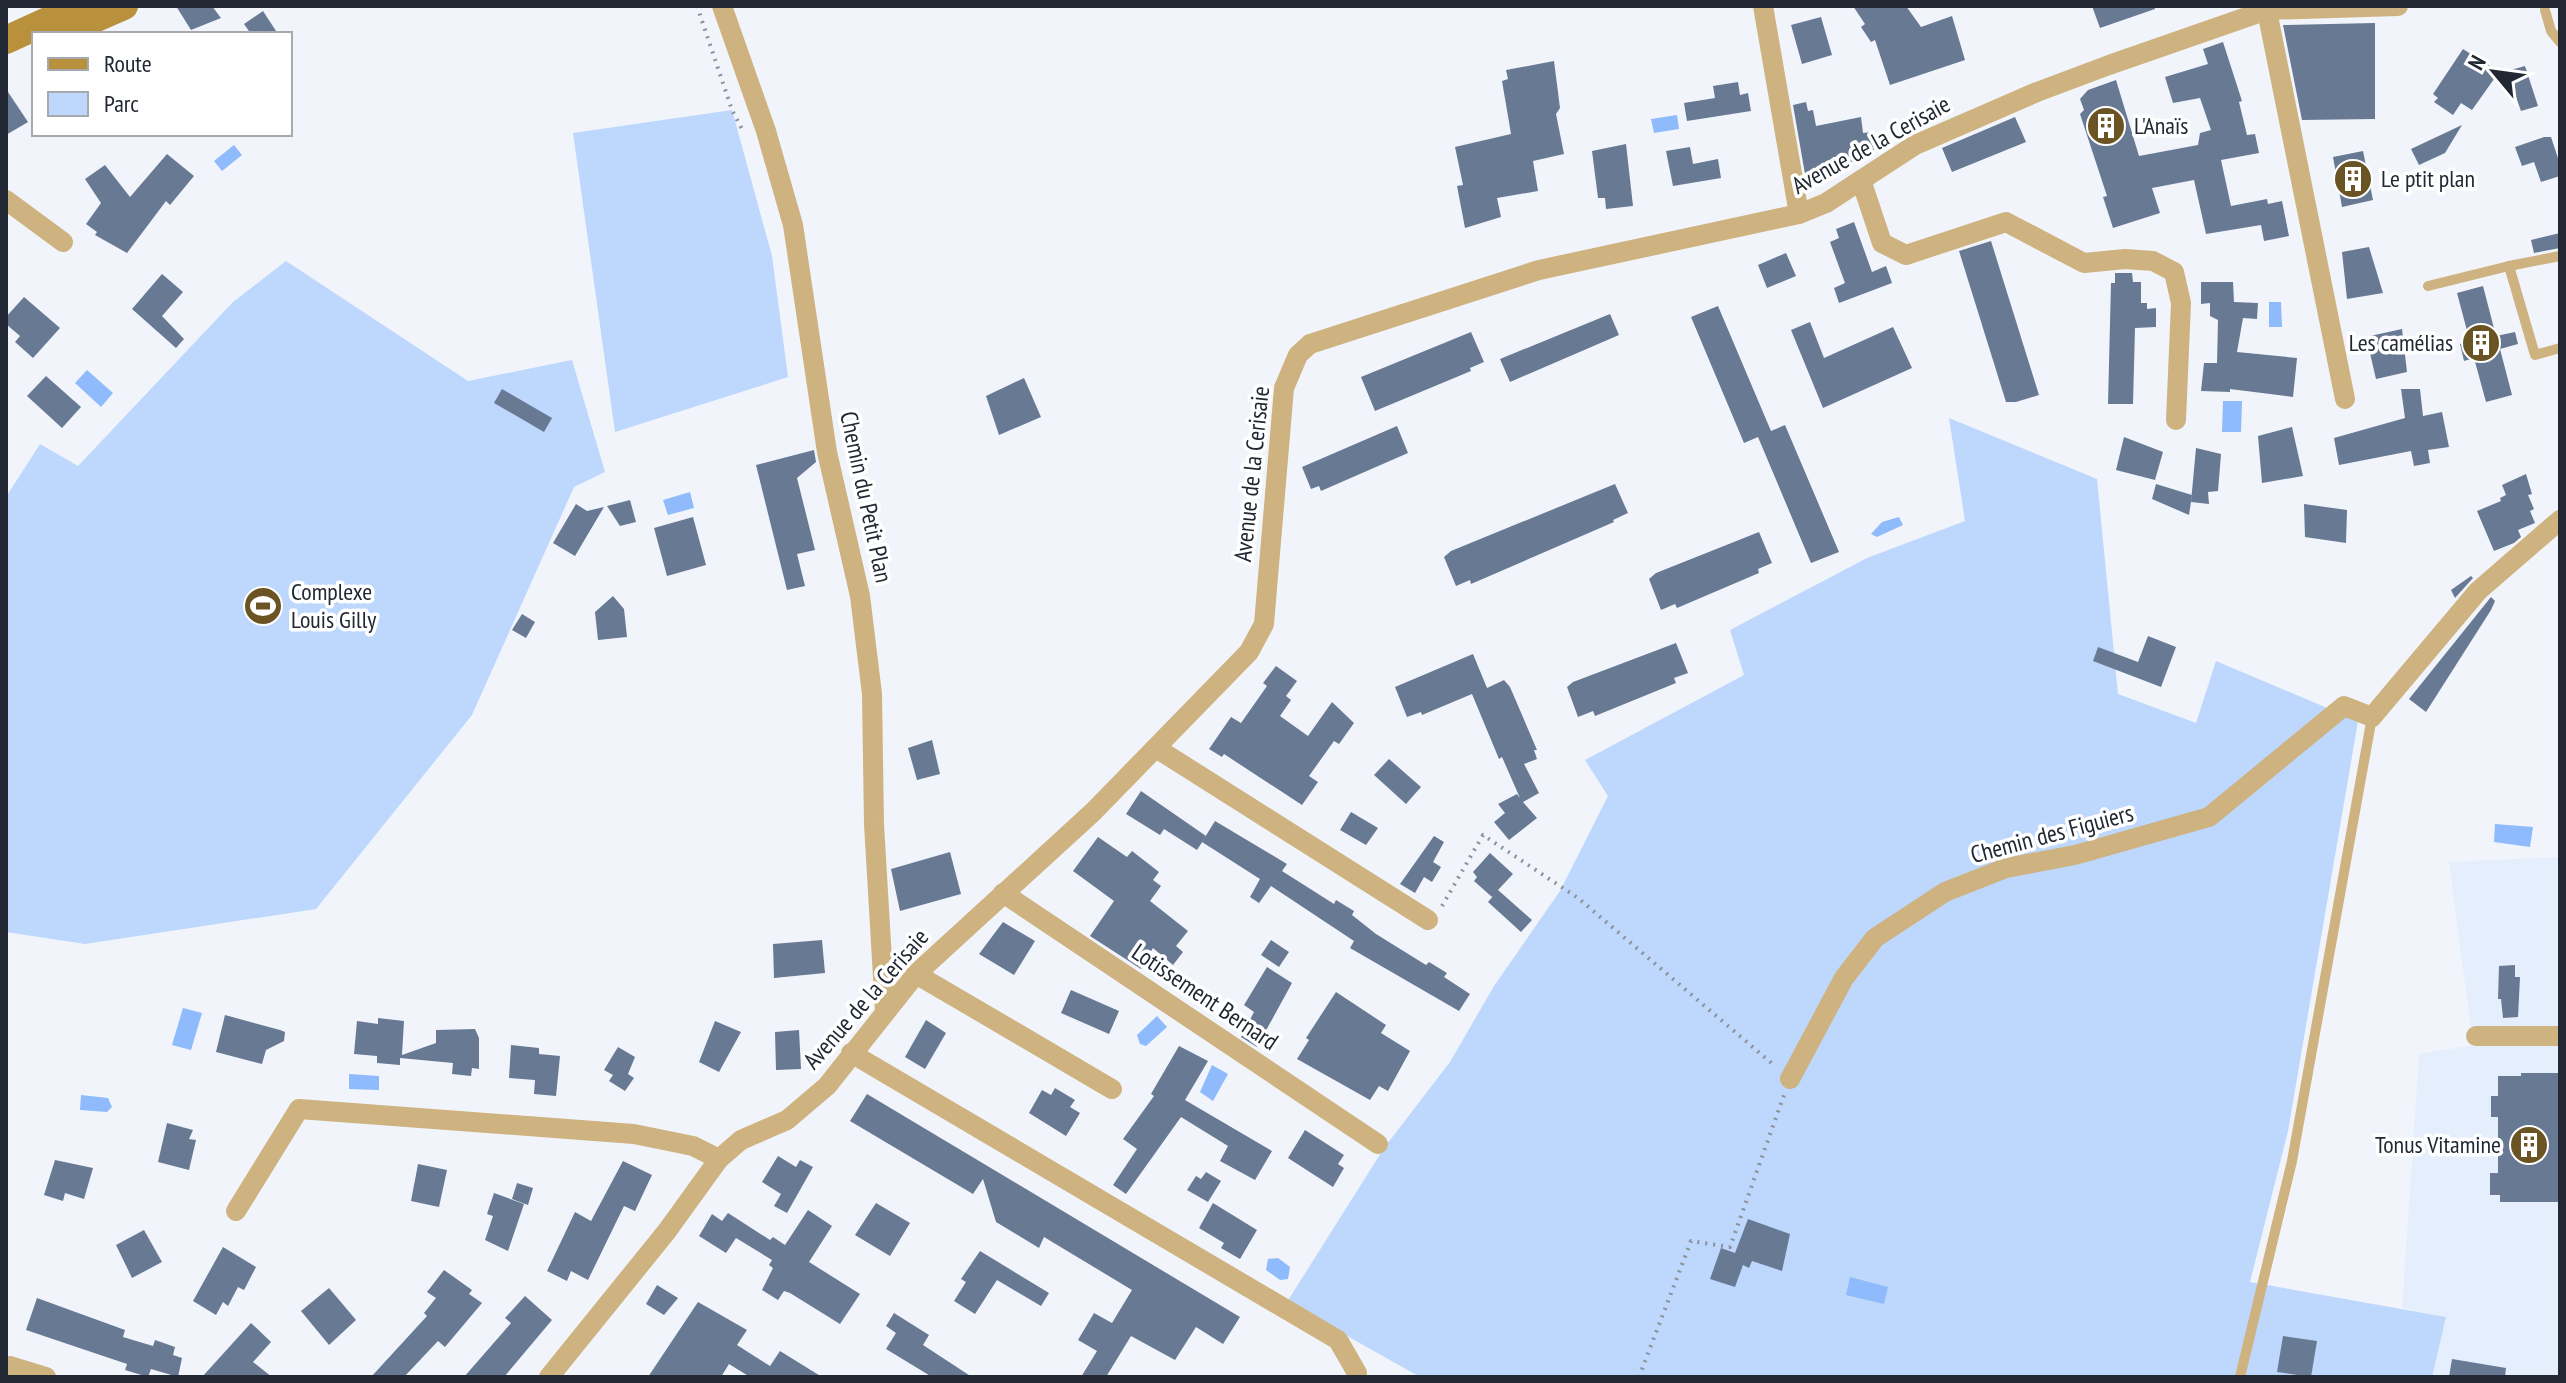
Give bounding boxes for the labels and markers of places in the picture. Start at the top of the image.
building icon: L'Anaïs [2085,105,2127,147]
place label: L'Anaïs [2134,110,2188,141]
building icon: Le ptit plan [2332,158,2374,200]
place label: Le ptit plan [2381,163,2475,194]
building icon: Les camélias [2460,322,2502,364]
place label: Les camélias [2349,327,2453,358]
place label: Complexe Louis Gilly [291,576,376,635]
sports icon: Complexe Louis Gilly [242,585,284,627]
building icon: Tonus Vitamine [2508,1124,2550,1166]
place label: Tonus Vitamine [2375,1129,2501,1160]

